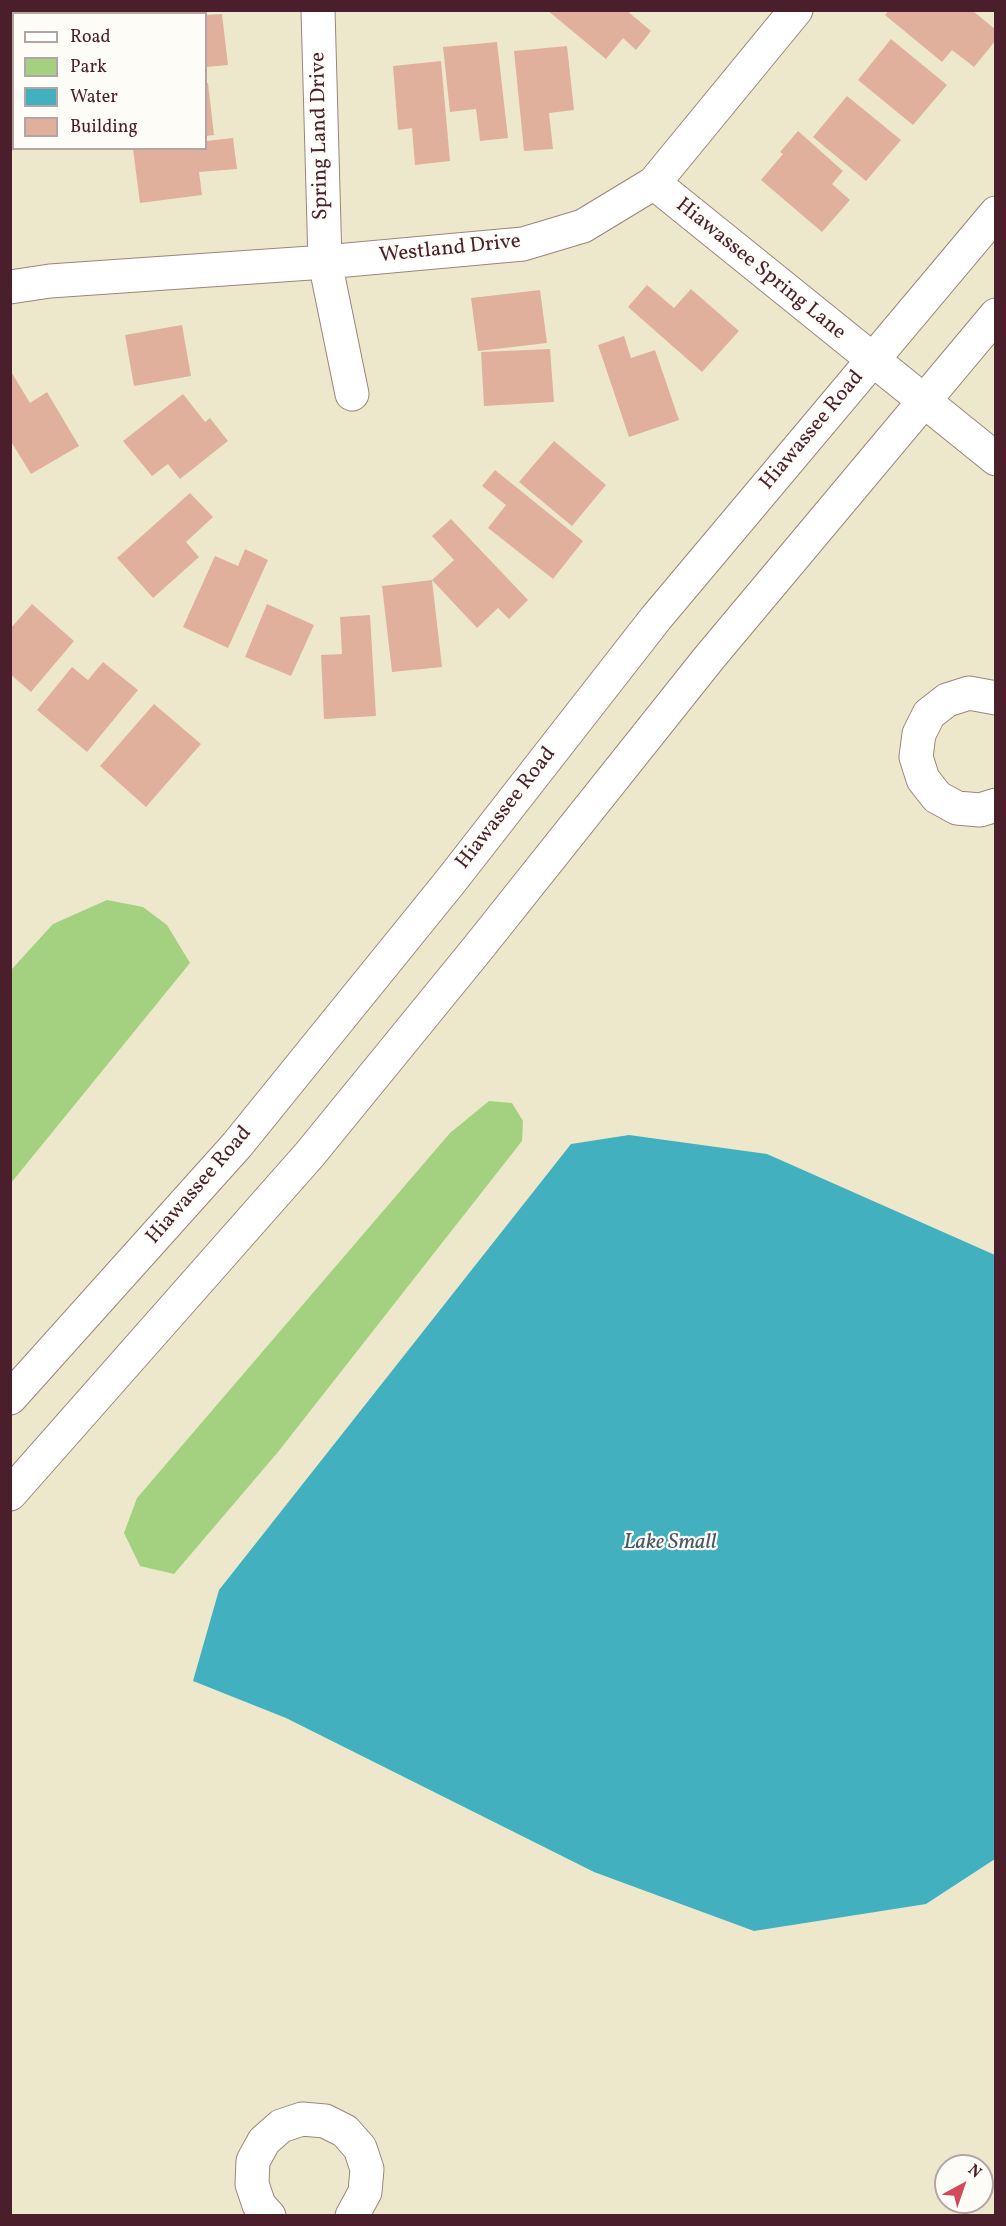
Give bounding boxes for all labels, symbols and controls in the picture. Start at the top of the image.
legend [12,12,207,150]
text: Road [70,25,111,50]
street label: Spring Land Drive [307,52,335,220]
text: Park [70,55,107,80]
text: Water [70,85,118,110]
text: Building [70,115,138,140]
street label: Hiawassee Spring Lane [670,194,850,346]
street label: Westland Drive [378,230,522,270]
street label: Hiawassee Road [756,366,870,496]
street label: Hiawassee Road [451,743,563,875]
street label: Hiawassee Road [142,1122,258,1250]
water label: Lake Small [623,1531,717,1557]
north arrow [934,2154,994,2214]
text: N [963,2160,986,2184]

